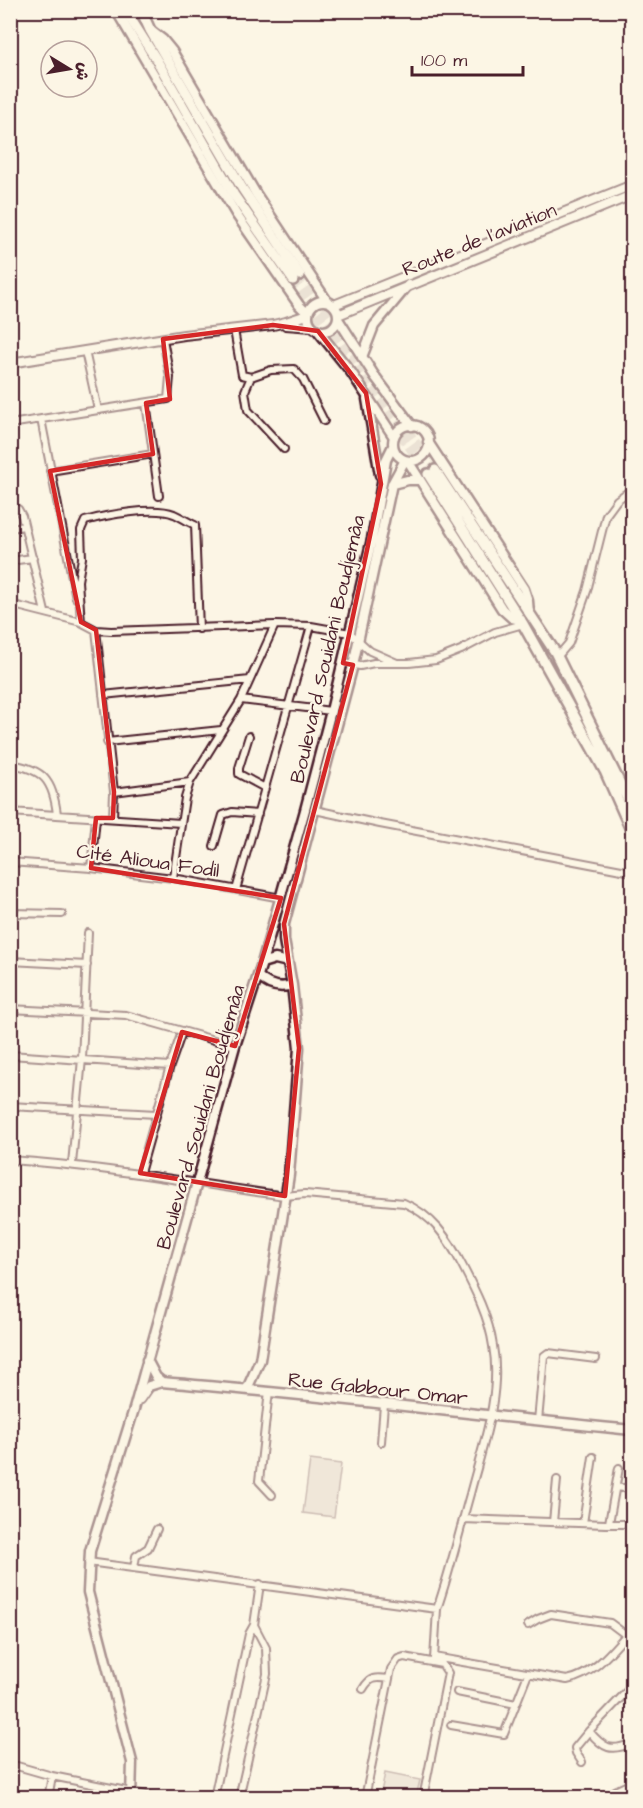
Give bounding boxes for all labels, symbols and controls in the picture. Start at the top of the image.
north arrow [39,39,99,99]
scale bar [412,39,523,77]
text: 100 m [421,48,467,73]
text: ش [70,61,95,82]
street label: Route de l'aviation [398,196,561,284]
street label: Boulevard Souidani Boudjemâa [283,512,372,786]
street label: Cité Alioua Fodil [75,837,221,885]
street label: Boulevard Souidani Boudjemâa [150,982,252,1253]
street label: Rue Gabbour Omar [287,1366,469,1412]

